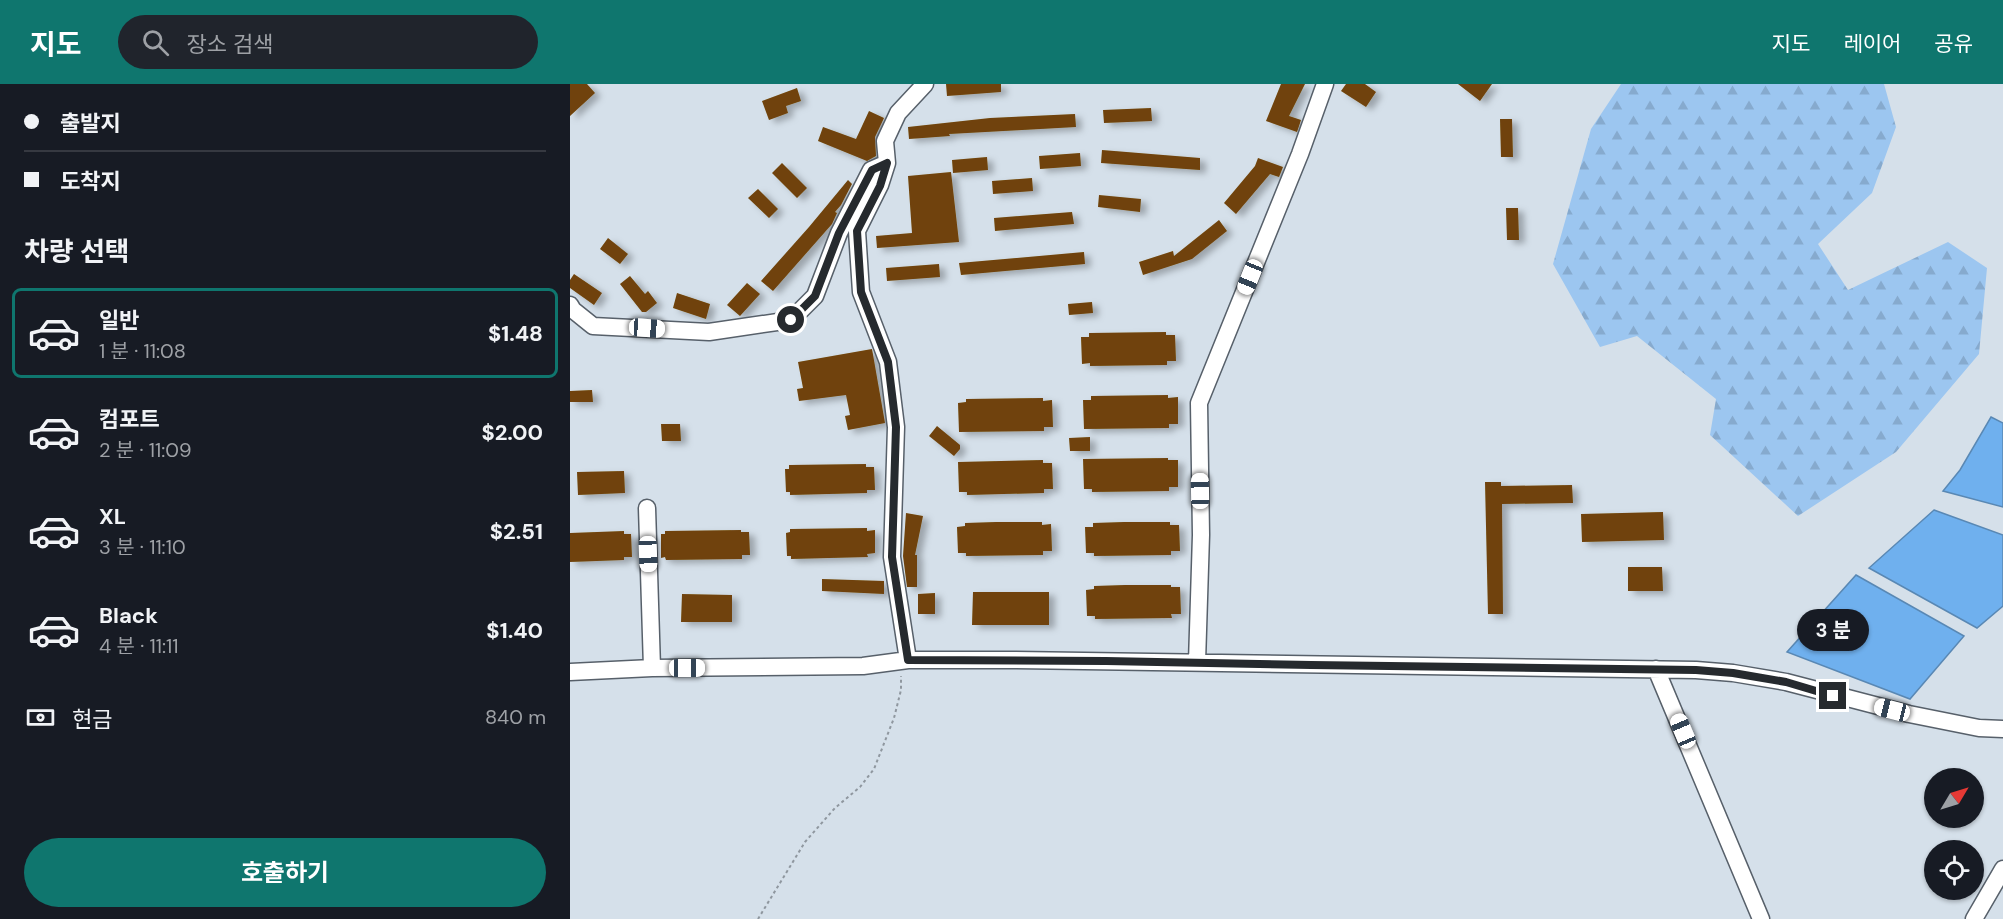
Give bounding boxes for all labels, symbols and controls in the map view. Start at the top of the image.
search box [118,15,538,69]
text: 지도 [30,26,82,63]
icon: search [139,26,172,59]
text: 장소 검색 [187,30,273,59]
text: 지도 [1772,30,1810,58]
text: 레이어 [1843,30,1901,58]
text: 공유 [1934,30,1973,58]
text: 출발지 [60,109,121,138]
text: 도착지 [60,167,121,196]
text: 차량 선택 [24,234,130,269]
car [1235,257,1265,297]
icon: car [27,306,81,360]
text: 일반 [99,306,139,335]
route start [777,306,804,333]
car [628,318,666,338]
text: $1.48 [488,319,543,348]
text: 1 분 · 11:08 [99,338,186,364]
icon: car [27,405,81,459]
text: 컴포트 [99,405,160,434]
text: $2.00 [481,418,543,447]
text: 2 분 · 11:09 [99,437,192,463]
car [1191,473,1209,509]
text: XL [99,502,126,531]
icon: car [27,504,81,558]
text: $2.51 [490,517,543,546]
text: 3 분 · 11:10 [99,534,186,560]
car [638,536,658,572]
text: Black [99,601,158,630]
icon: car [27,603,81,657]
callout: 3 분 [1797,609,1869,651]
text: $1.40 [486,616,543,645]
text: 3 분 [1815,617,1851,643]
text: 4 분 · 11:11 [99,633,178,659]
car [669,659,705,677]
route end [1819,682,1846,709]
car [1872,697,1912,723]
icon: cash [24,701,57,734]
text: 840 m [485,704,546,730]
text: 현금 [72,705,112,734]
car [1668,711,1698,751]
north arrow [1924,768,1984,828]
map controls [1924,768,1984,900]
button: 호출하기 [24,838,546,907]
button: locate [1924,840,1984,900]

